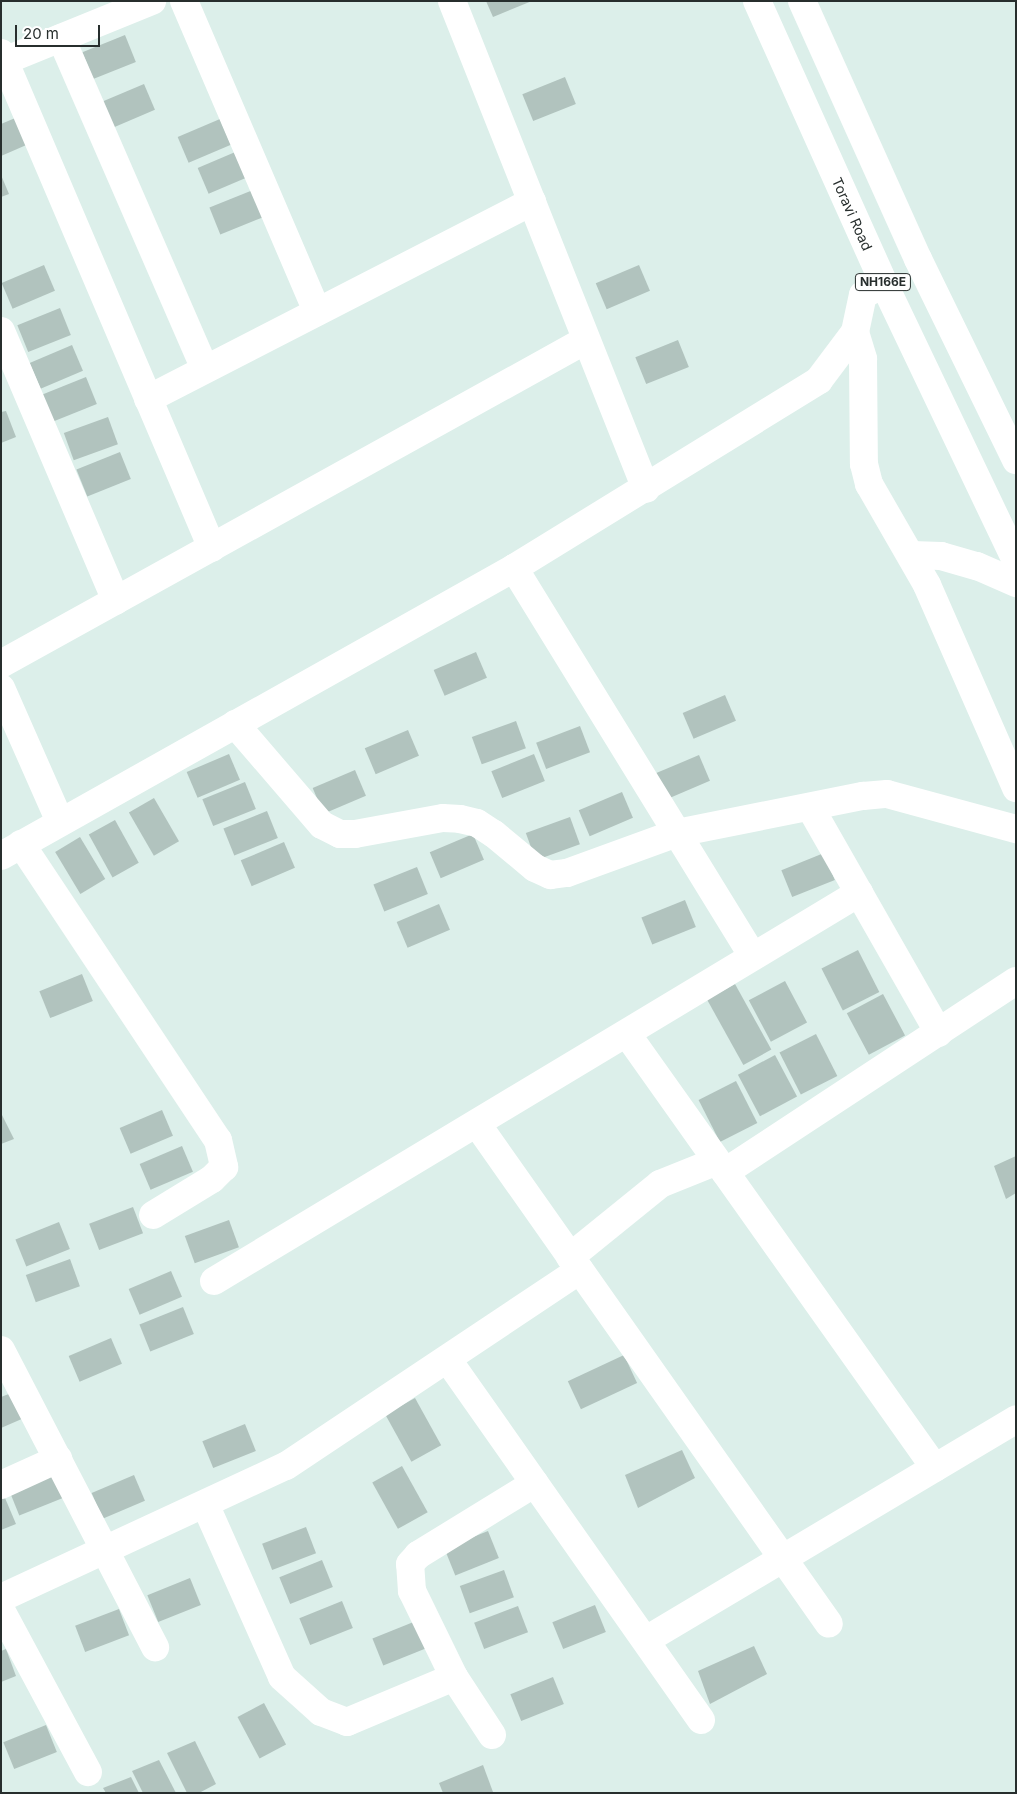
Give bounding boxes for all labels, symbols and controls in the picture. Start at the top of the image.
scale bar [18,15,102,47]
text: 20 m [23,24,59,43]
street label: Toravi Road [828,175,876,253]
road number: NH166E [854,272,912,292]

